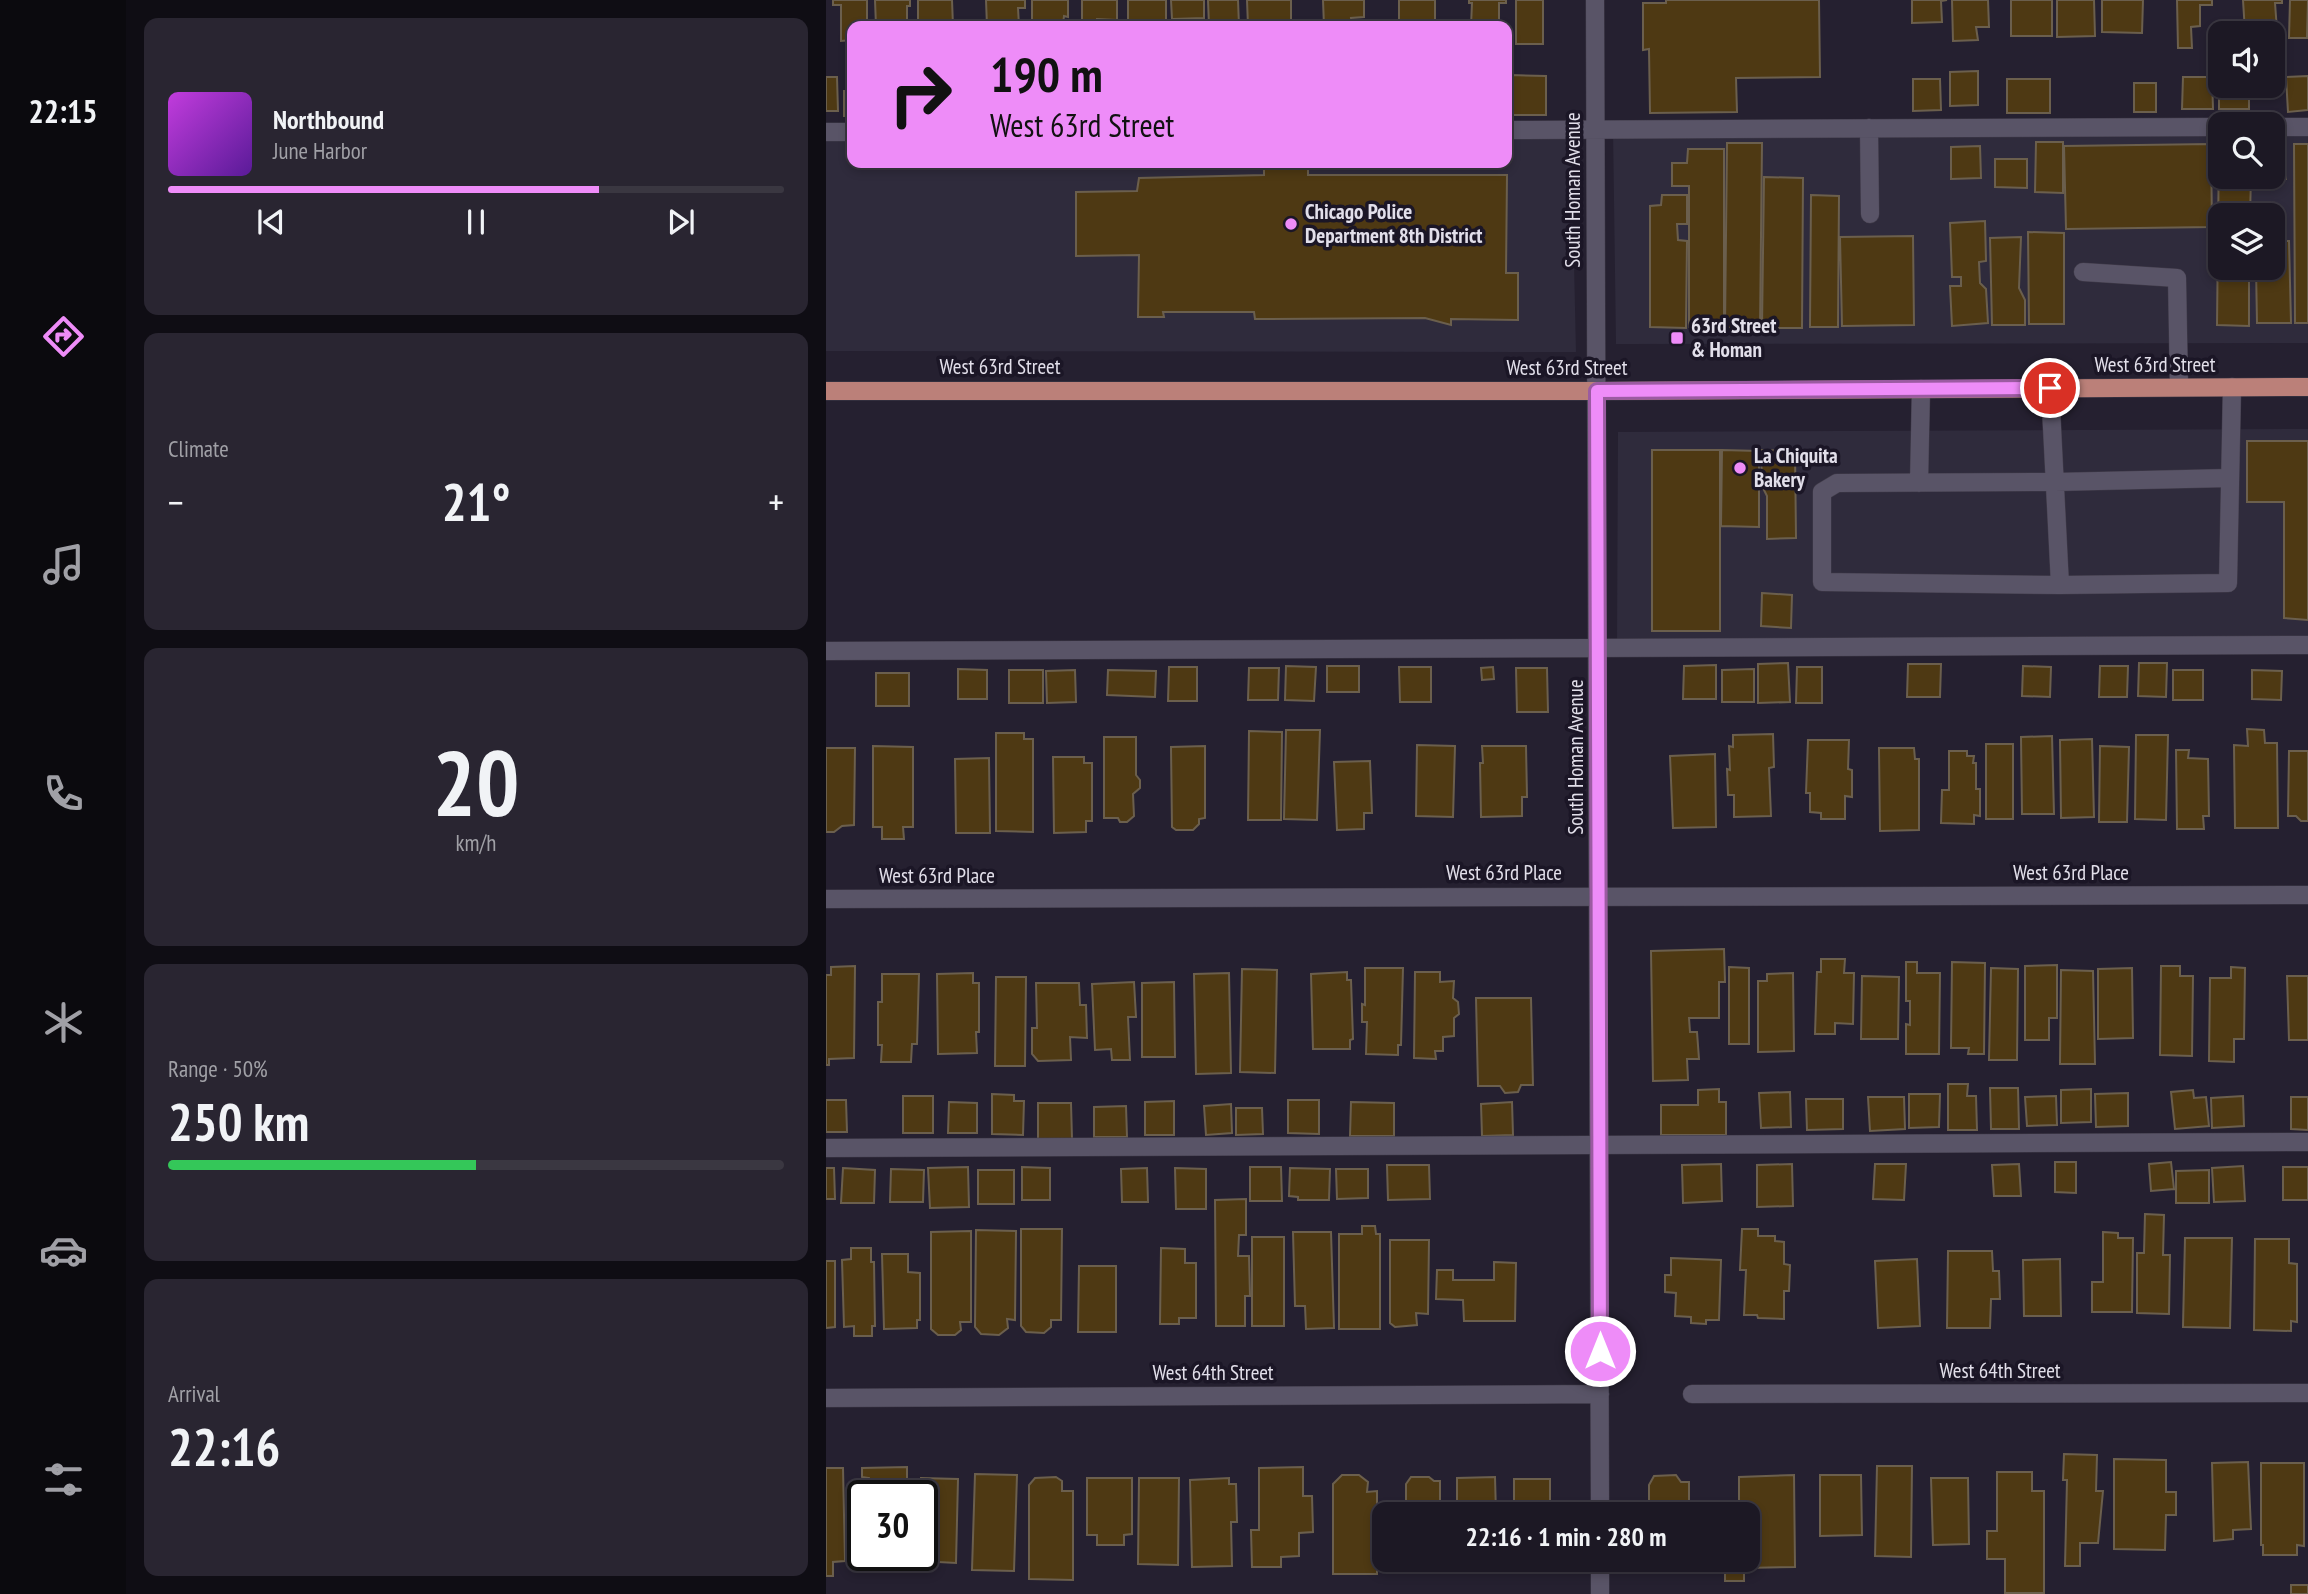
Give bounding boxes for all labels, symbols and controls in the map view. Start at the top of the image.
map controls [2208,21,2285,280]
button: sound [2208,21,2285,98]
text: 190 m [990,42,1103,106]
icon: right [875,49,966,140]
text: 22:15 [28,90,98,132]
text: Northbound [273,103,384,136]
text: West 63rd Street [990,104,1174,146]
street label: South Homan Avenue [1559,112,1586,268]
button: search [2208,112,2285,189]
text: June Harbor [273,136,367,165]
place label: Chicago Police Department 8th District [1305,198,1482,249]
icon: previous [252,203,290,241]
icon: pause [457,203,495,241]
icon: next [662,203,700,241]
button: layers [2208,203,2285,280]
marker: Chicago Police Department 8th District [1283,216,1299,232]
icon: directions [39,312,88,361]
place label: 63rd Street & Homan [1691,312,1776,363]
marker: 63rd Street & Homan [1669,330,1685,346]
street label: West 63rd Street [2094,351,2216,378]
street label: West 63rd Street [939,353,1061,380]
street label: West 63rd Street [1506,354,1628,381]
pin [2020,358,2080,418]
icon: arrive [2031,369,2069,407]
text: Climate [168,434,229,463]
place label: La Chiquita Bakery [1754,442,1838,493]
marker: La Chiquita Bakery [1732,460,1748,476]
text: 21° [442,468,510,535]
text: − [168,477,184,526]
text: + [768,477,784,526]
icon: music [39,540,88,589]
street label: South Homan Avenue [1562,679,1589,835]
text: 20 [433,723,520,841]
icon: phone [39,769,88,818]
text: km/h [456,828,496,857]
street label: West 63rd Place [1446,859,1562,886]
street label: West 63rd Place [2013,859,2129,886]
street label: West 63rd Place [879,862,995,889]
icon: climate [39,998,88,1047]
text: Range · 50% [168,1054,268,1083]
text: 250 km [168,1088,309,1155]
icon: car [39,1226,88,1275]
position arrow [1563,1314,1637,1388]
street label: West 64th Street [1939,1357,2061,1384]
street label: West 64th Street [1152,1359,1274,1386]
text: Arrival [168,1379,220,1408]
text: 22:16 [168,1413,280,1480]
icon: filters [39,1455,88,1504]
speed limit sign: 30 [847,1480,938,1571]
text: 22:16 · 1 min · 280 m [1466,1520,1666,1553]

